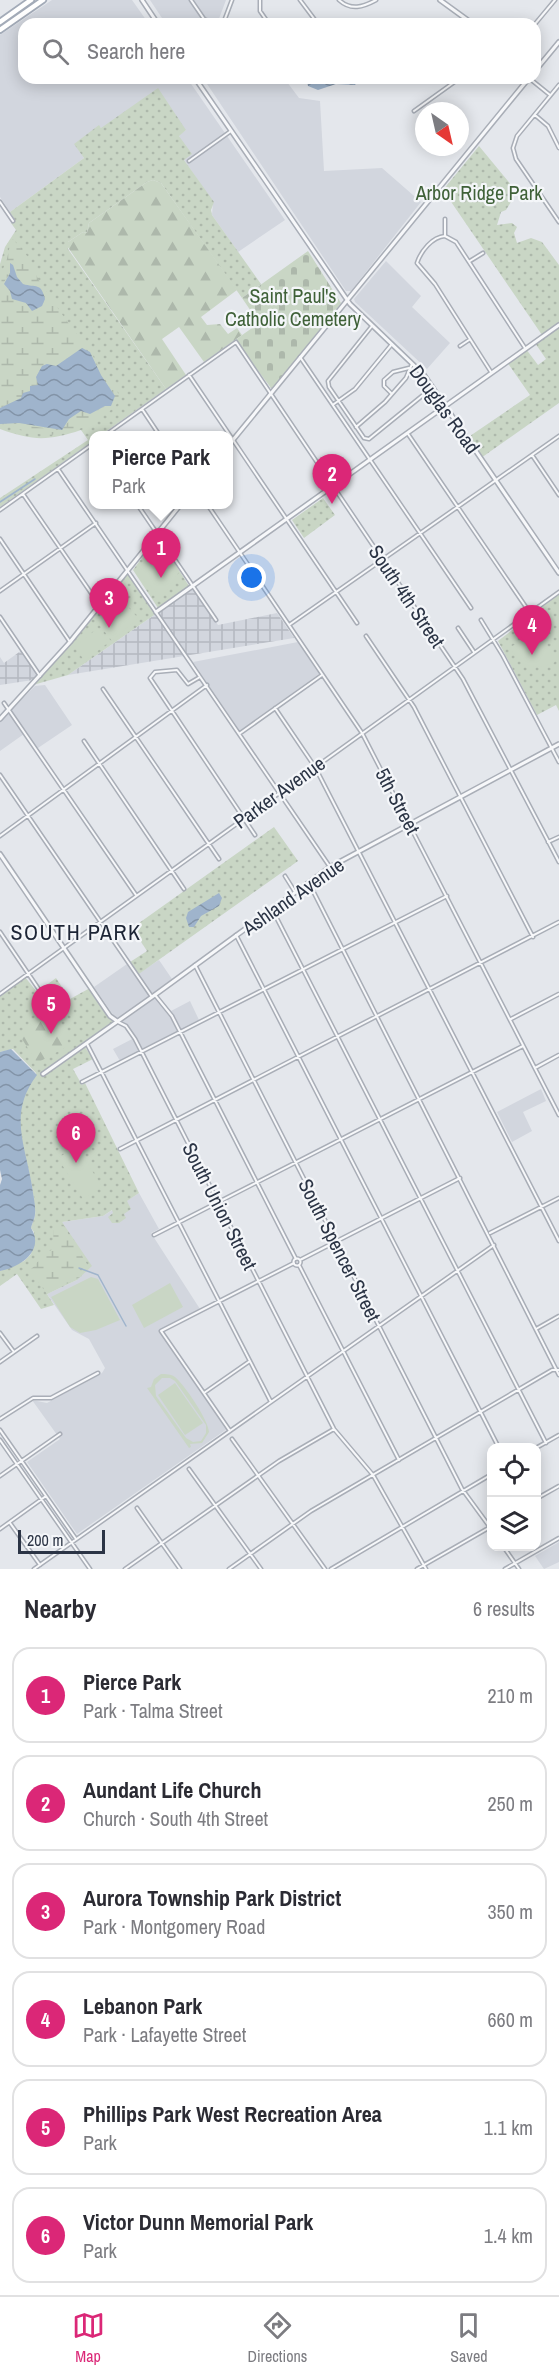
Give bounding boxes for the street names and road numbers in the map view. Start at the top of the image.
street label: Douglas Road [404,359,486,459]
street label: South 4th Street [363,539,452,653]
street label: Parker Avenue [228,750,330,834]
street label: 5th Street [369,763,427,839]
street label: Ashland Avenue [236,851,349,942]
street label: South Union Street [176,1138,264,1275]
street label: South Spencer Street [292,1174,388,1326]

